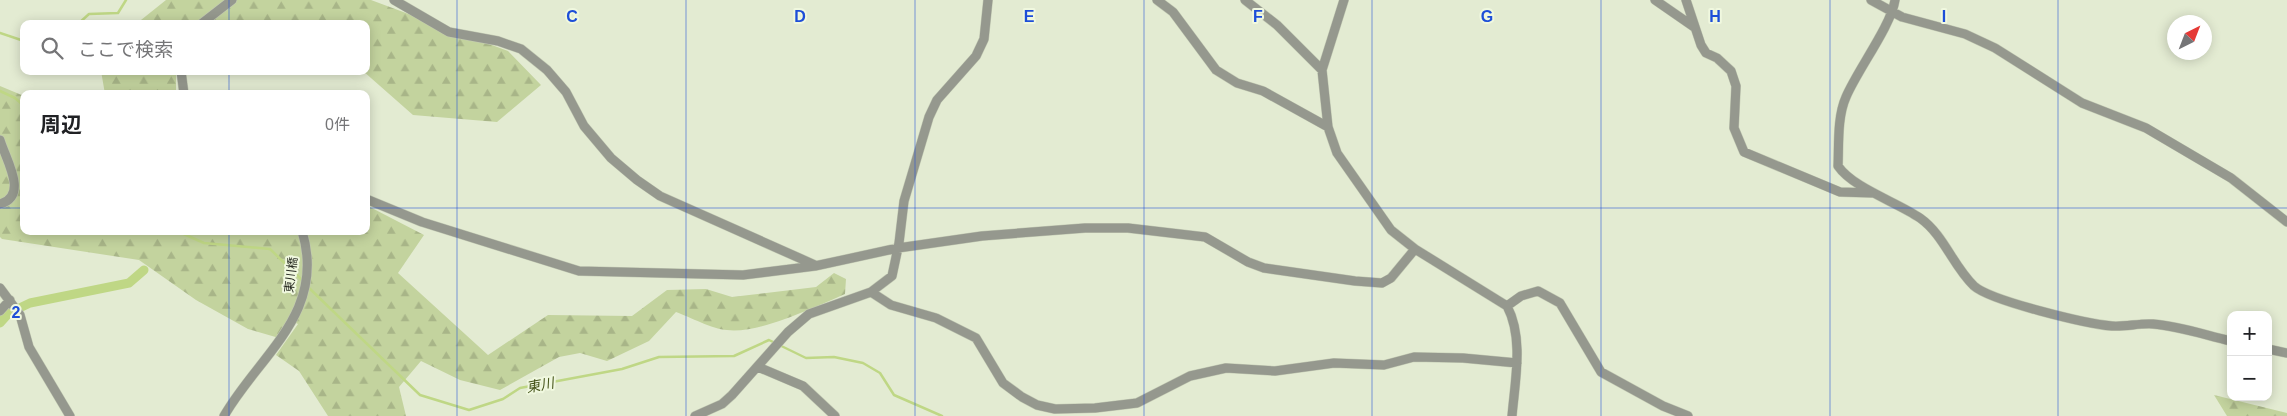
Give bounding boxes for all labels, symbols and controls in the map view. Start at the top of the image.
text: C [566,8,578,25]
text: D [794,8,806,25]
text: E [1024,8,1035,25]
text: F [1253,8,1263,25]
text: G [1481,8,1493,25]
text: H [1709,8,1721,25]
text: I [1942,8,1946,25]
north arrow [2167,15,2212,60]
search box [20,20,370,75]
icon: search [38,34,66,62]
text: ここで検索 [78,39,173,60]
text: 周辺 [40,113,82,136]
text: 0件 [325,116,350,133]
street label: 東川橋 [282,256,300,294]
text: 2 [12,304,21,321]
map controls [2227,311,2272,401]
button: + [2227,311,2272,356]
button: − [2227,356,2272,401]
water label: 東川 [525,374,557,396]

